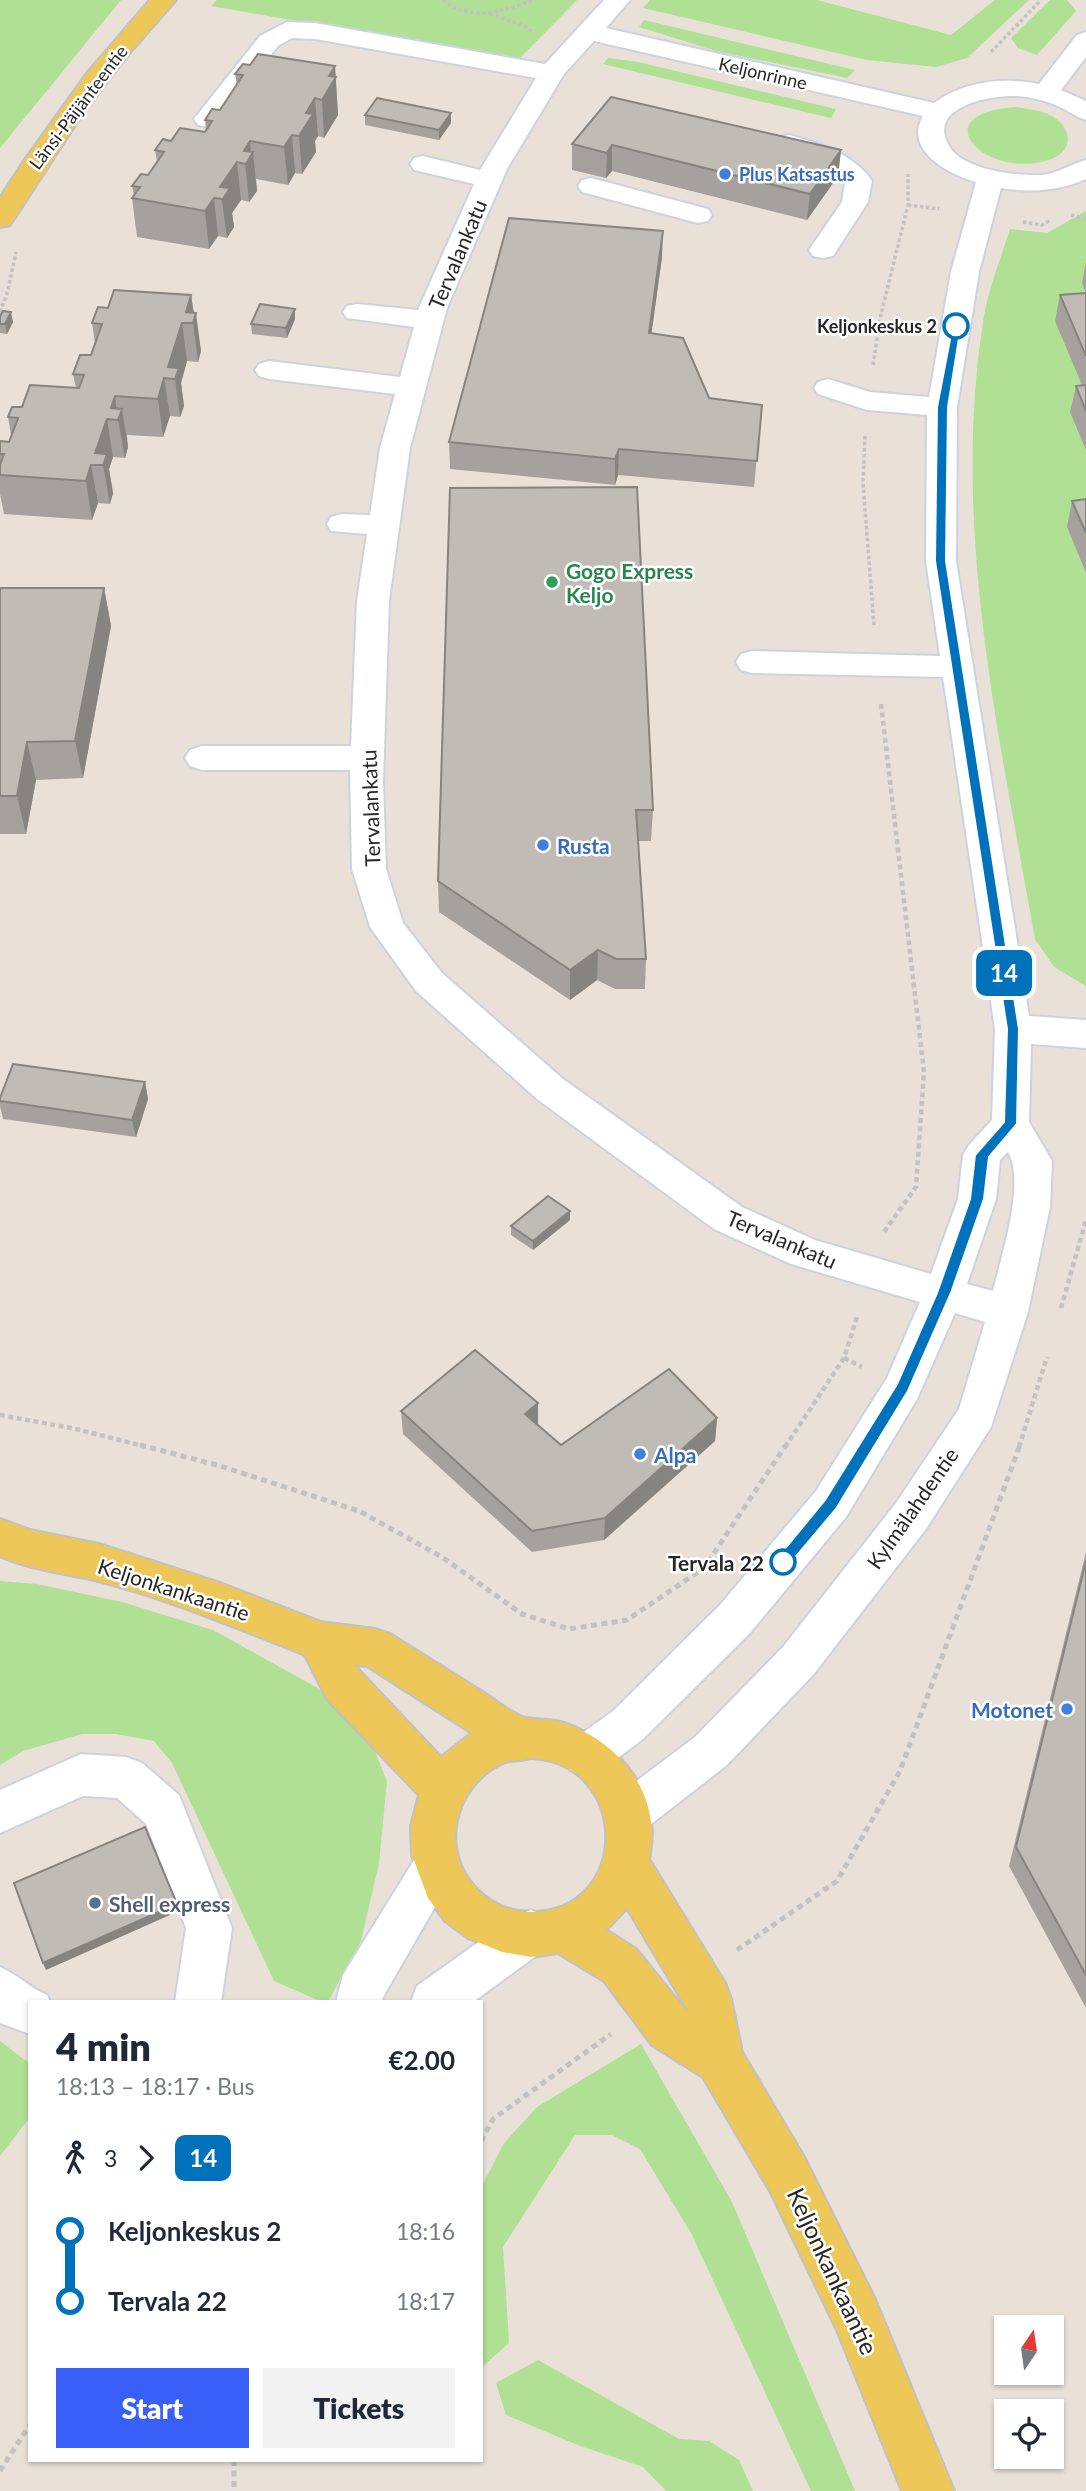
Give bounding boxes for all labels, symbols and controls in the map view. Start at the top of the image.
street label: Länsi-Päijänteentie [24,41,132,173]
street label: Keljonrinne [717,52,809,94]
place label: Plus Katsastus [739,163,855,185]
marker: Plus Katsastus [717,166,733,182]
street label: Tervalankatu [423,195,491,313]
marker: Keljonkeskus 2 [943,313,969,339]
place label: Keljonkeskus 2 [817,315,937,337]
place label: Gogo Express Keljo [566,558,693,607]
marker: Gogo Express Keljo [544,574,560,590]
street label: Tervalankatu [355,749,385,867]
place label: Rusta [557,833,610,858]
marker: Rusta [535,837,551,853]
line badge: 14 [972,950,1036,996]
text: 14 [990,958,1018,987]
street label: Tervalankatu [723,1205,841,1273]
place label: Alpa [653,1442,696,1467]
street label: Kylmälahdentie [861,1443,963,1573]
marker: Alpa [632,1446,648,1462]
marker: Tervala 22 [770,1549,796,1575]
place label: Tervala 22 [668,1550,764,1575]
street label: Keljonkankaantie [95,1553,253,1625]
place label: Motonet [971,1697,1053,1722]
marker: Motonet [1059,1701,1075,1717]
place label: Shell express [109,1891,230,1916]
marker: Shell express [87,1895,103,1911]
text: 4 min [56,2023,151,2069]
text: €2.00 [389,2044,455,2076]
text: 18:13 – 18:17 · Bus [56,2072,255,2100]
icon: walk [56,2139,94,2177]
icon: forward [127,2139,165,2177]
text: 14 [189,2143,217,2172]
text: 3 [104,2144,117,2172]
street label: Keljonkankaantie [782,2183,884,2359]
text: Keljonkeskus 2 [108,2215,281,2247]
text: 18:16 [396,2217,455,2245]
text: Tervala 22 [108,2285,227,2317]
text: 18:17 [396,2287,455,2315]
north arrow [994,2315,1064,2385]
map controls [994,2315,1064,2469]
button: Start [56,2368,249,2448]
button: Tickets [263,2368,455,2448]
button: locate [994,2399,1064,2469]

